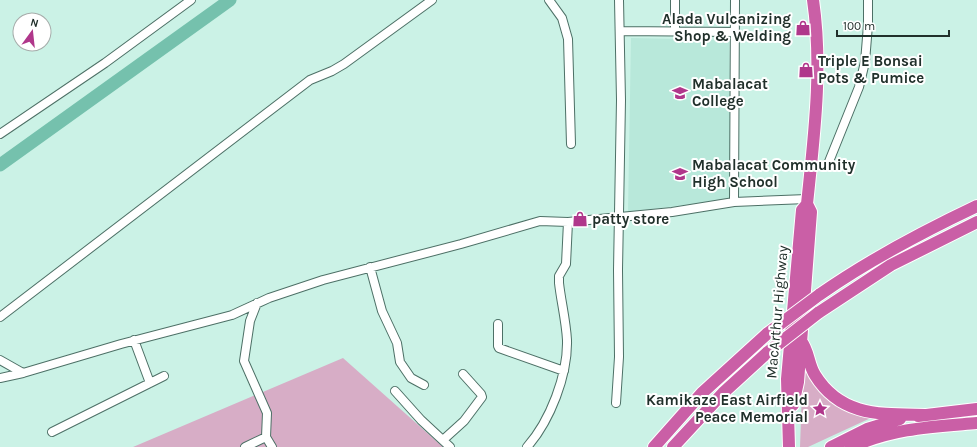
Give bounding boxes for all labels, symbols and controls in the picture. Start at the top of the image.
place label: Alada Vulcanizing Shop & Welding [662,10,791,45]
north arrow [12,12,52,52]
scale bar [837,12,949,38]
text: N [29,16,40,30]
shop icon: Alada Vulcanizing Shop & Welding [794,19,812,37]
text: 100 m [843,19,875,33]
place label: Triple E Bonsai Pots & Pumice [818,52,924,87]
shop icon: Triple E Bonsai Pots & Pumice [797,61,815,79]
place label: Mabalacat College [692,75,768,110]
school or university icon: Mabalacat College [671,84,689,102]
place label: Mabalacat Community High School [692,156,856,191]
school or university icon: Mabalacat Community High School [671,165,689,183]
shop icon: patty store [571,210,589,228]
place label: patty store [592,210,669,228]
street label: MacArthur Highway [762,245,792,379]
place label: Kamikaze East Airfield Peace Memorial [646,391,808,426]
place icon: Kamikaze East Airfield Peace Memorial [811,400,829,418]

